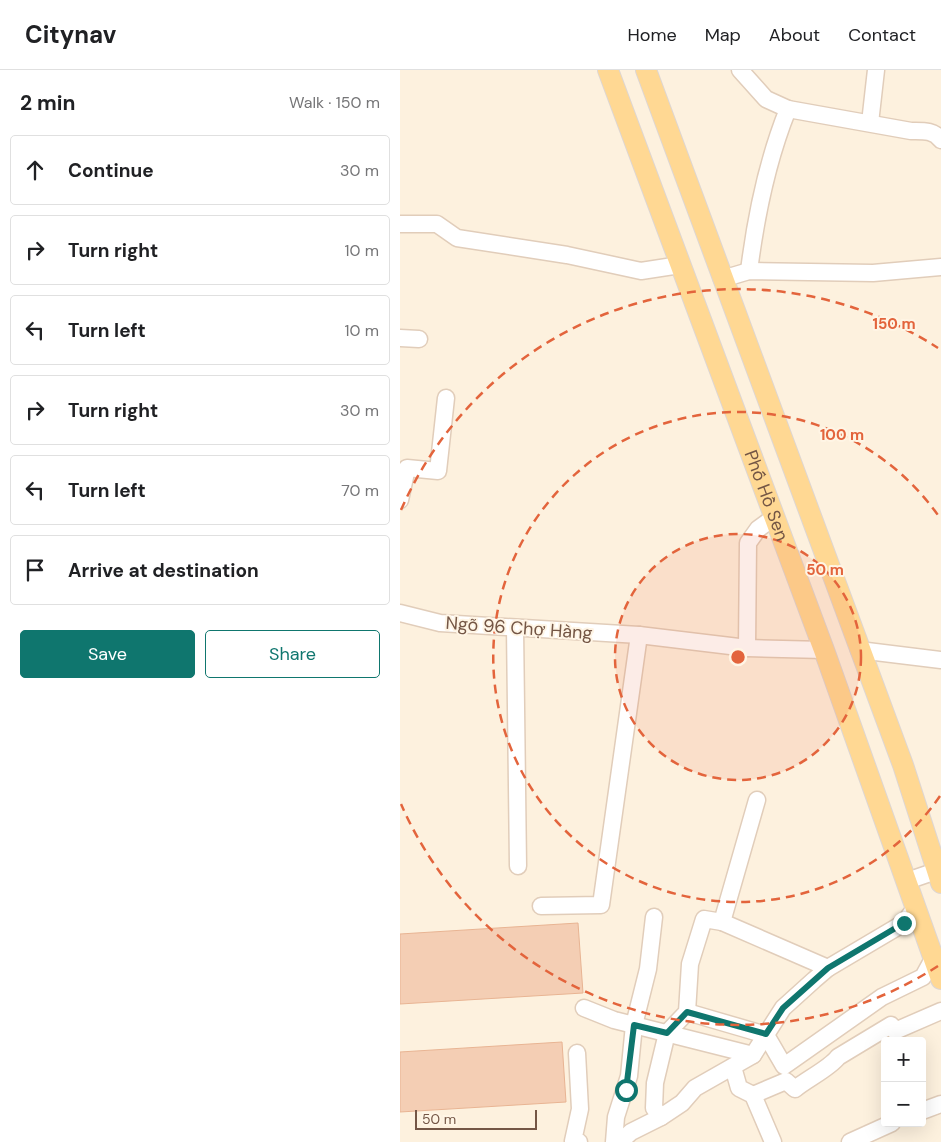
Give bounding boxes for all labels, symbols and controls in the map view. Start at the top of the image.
text: Citynav [25,19,116,50]
text: Home [627,23,677,47]
text: Map [705,23,741,47]
text: About [769,23,820,47]
text: Contact [848,23,916,47]
text: 2 min [20,89,76,117]
text: Walk · 150 m [289,92,380,113]
icon: ahead [21,156,49,184]
text: Continue [68,158,154,183]
text: 30 m [340,160,379,181]
icon: right [21,236,49,264]
text: Turn right [68,238,158,263]
text: 10 m [345,240,379,261]
text: 150 m [873,314,916,334]
icon: left [21,316,49,344]
text: Turn left [68,318,146,343]
text: 10 m [345,320,379,341]
icon: right [21,396,49,424]
text: Turn right [68,398,158,423]
text: 30 m [340,400,379,421]
text: 100 m [820,425,864,445]
street label: Phố Hồ Sen [739,447,794,544]
icon: left [21,476,49,504]
text: Turn left [68,478,146,503]
text: 70 m [341,480,379,501]
icon: arrive [21,556,49,584]
text: Arrive at destination [68,558,259,583]
text: 50 m [806,560,844,580]
street label: Ngõ 96 Chợ Hàng [445,611,593,645]
button: Save [20,630,195,678]
button: Share [205,630,380,678]
centre of rings [729,648,747,666]
route end [893,912,916,935]
map controls [881,1037,926,1127]
button: + [881,1037,926,1082]
route start [615,1079,638,1102]
button: − [881,1082,926,1127]
scale bar [415,1107,538,1130]
text: 50 m [422,1110,456,1128]

